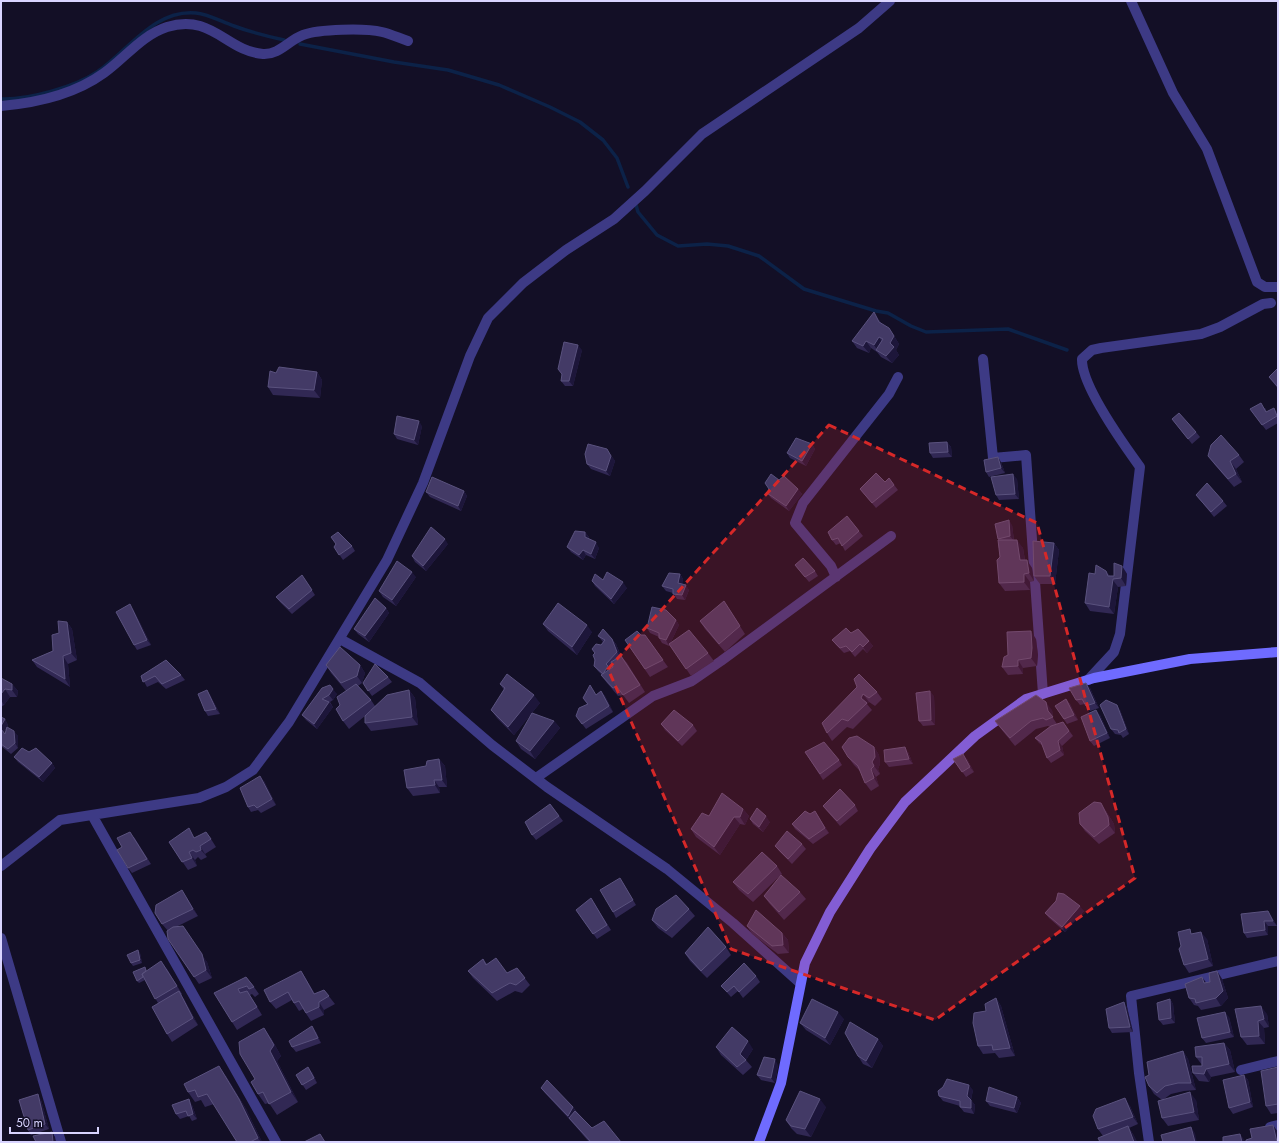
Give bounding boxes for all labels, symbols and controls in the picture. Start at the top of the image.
scale bar [10,1109,98,1135]
text: 50 m [16,1114,43,1132]

